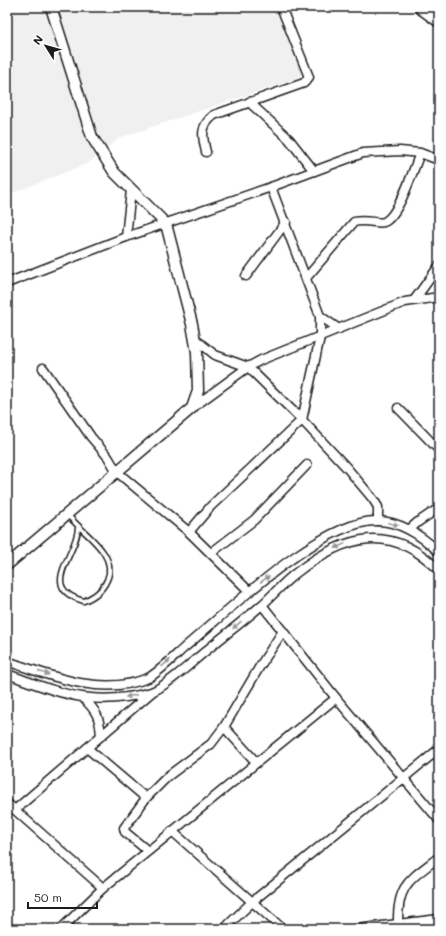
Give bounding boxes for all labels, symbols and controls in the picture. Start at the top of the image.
north arrow [26,26,66,66]
text: N [29,32,46,48]
one-way arrow [387,522,399,528]
one-way arrow [335,543,346,549]
one-way arrow [260,575,271,583]
one-way arrow [232,620,243,629]
one-way arrow [161,658,172,667]
one-way arrow [38,670,50,676]
one-way arrow [125,693,137,699]
scale bar [28,884,97,910]
text: 50 m [34,889,62,905]

